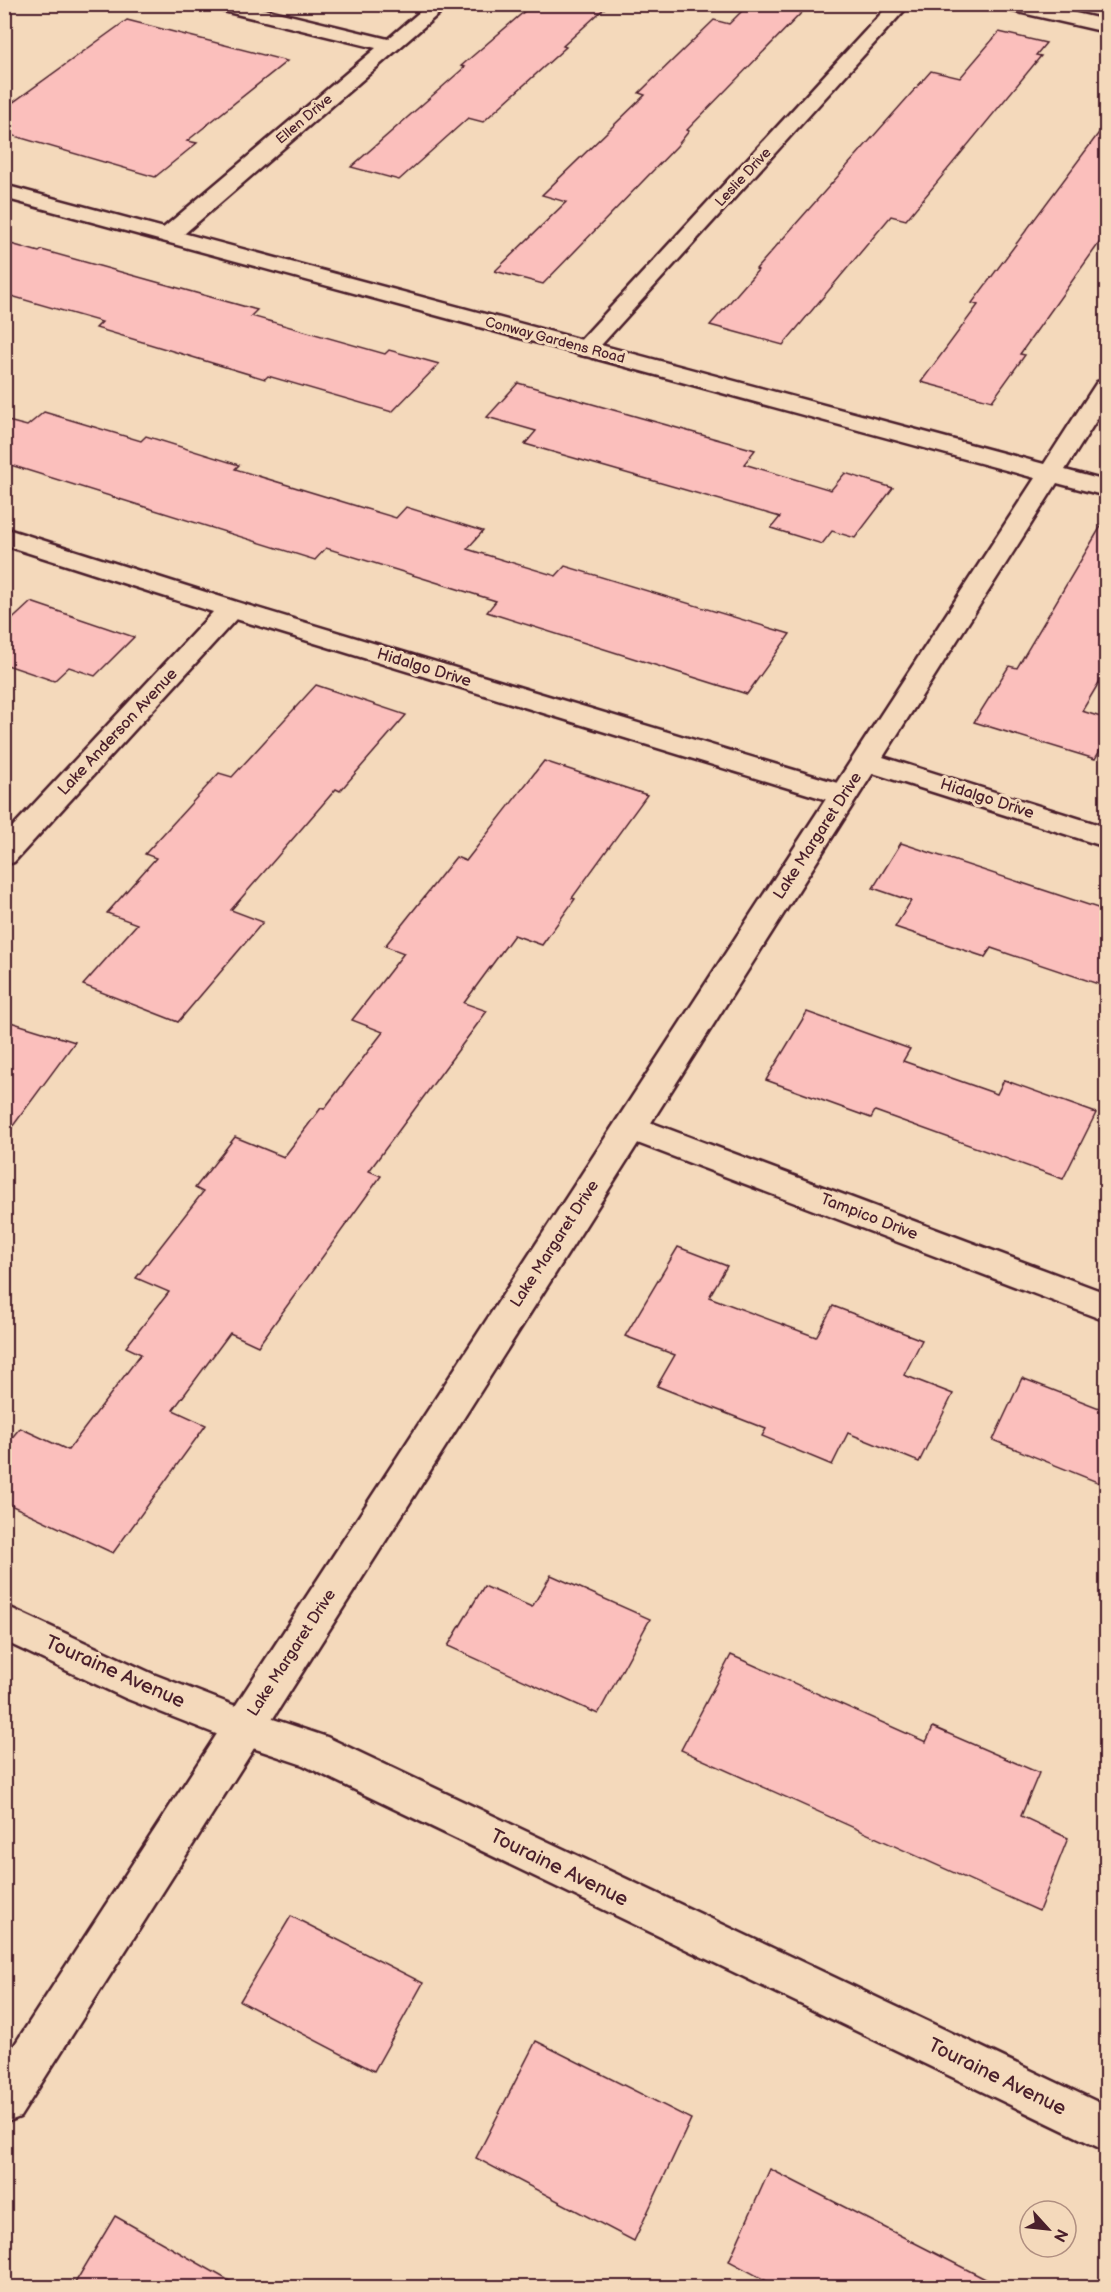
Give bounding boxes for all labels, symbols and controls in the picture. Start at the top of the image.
street label: Ellen Drive [272,91,336,147]
street label: Leslie Drive [711,144,775,210]
street label: Conway Gardens Road [483,313,627,367]
street label: Hidalgo Drive [375,645,474,691]
street label: Lake Anderson Avenue [54,664,182,799]
street label: Lake Margaret Drive [770,769,866,903]
street label: Hidalgo Drive [938,775,1037,823]
street label: Lake Margaret Drive [507,1177,603,1311]
street label: Tampico Drive [818,1190,921,1244]
street label: Lake Margaret Drive [244,1586,340,1720]
street label: Touraine Avenue [41,1630,189,1714]
street label: Touraine Avenue [486,1824,632,1912]
street label: Touraine Avenue [924,2033,1070,2121]
north arrow [1018,2199,1078,2259]
text: N [1049,2225,1071,2245]

